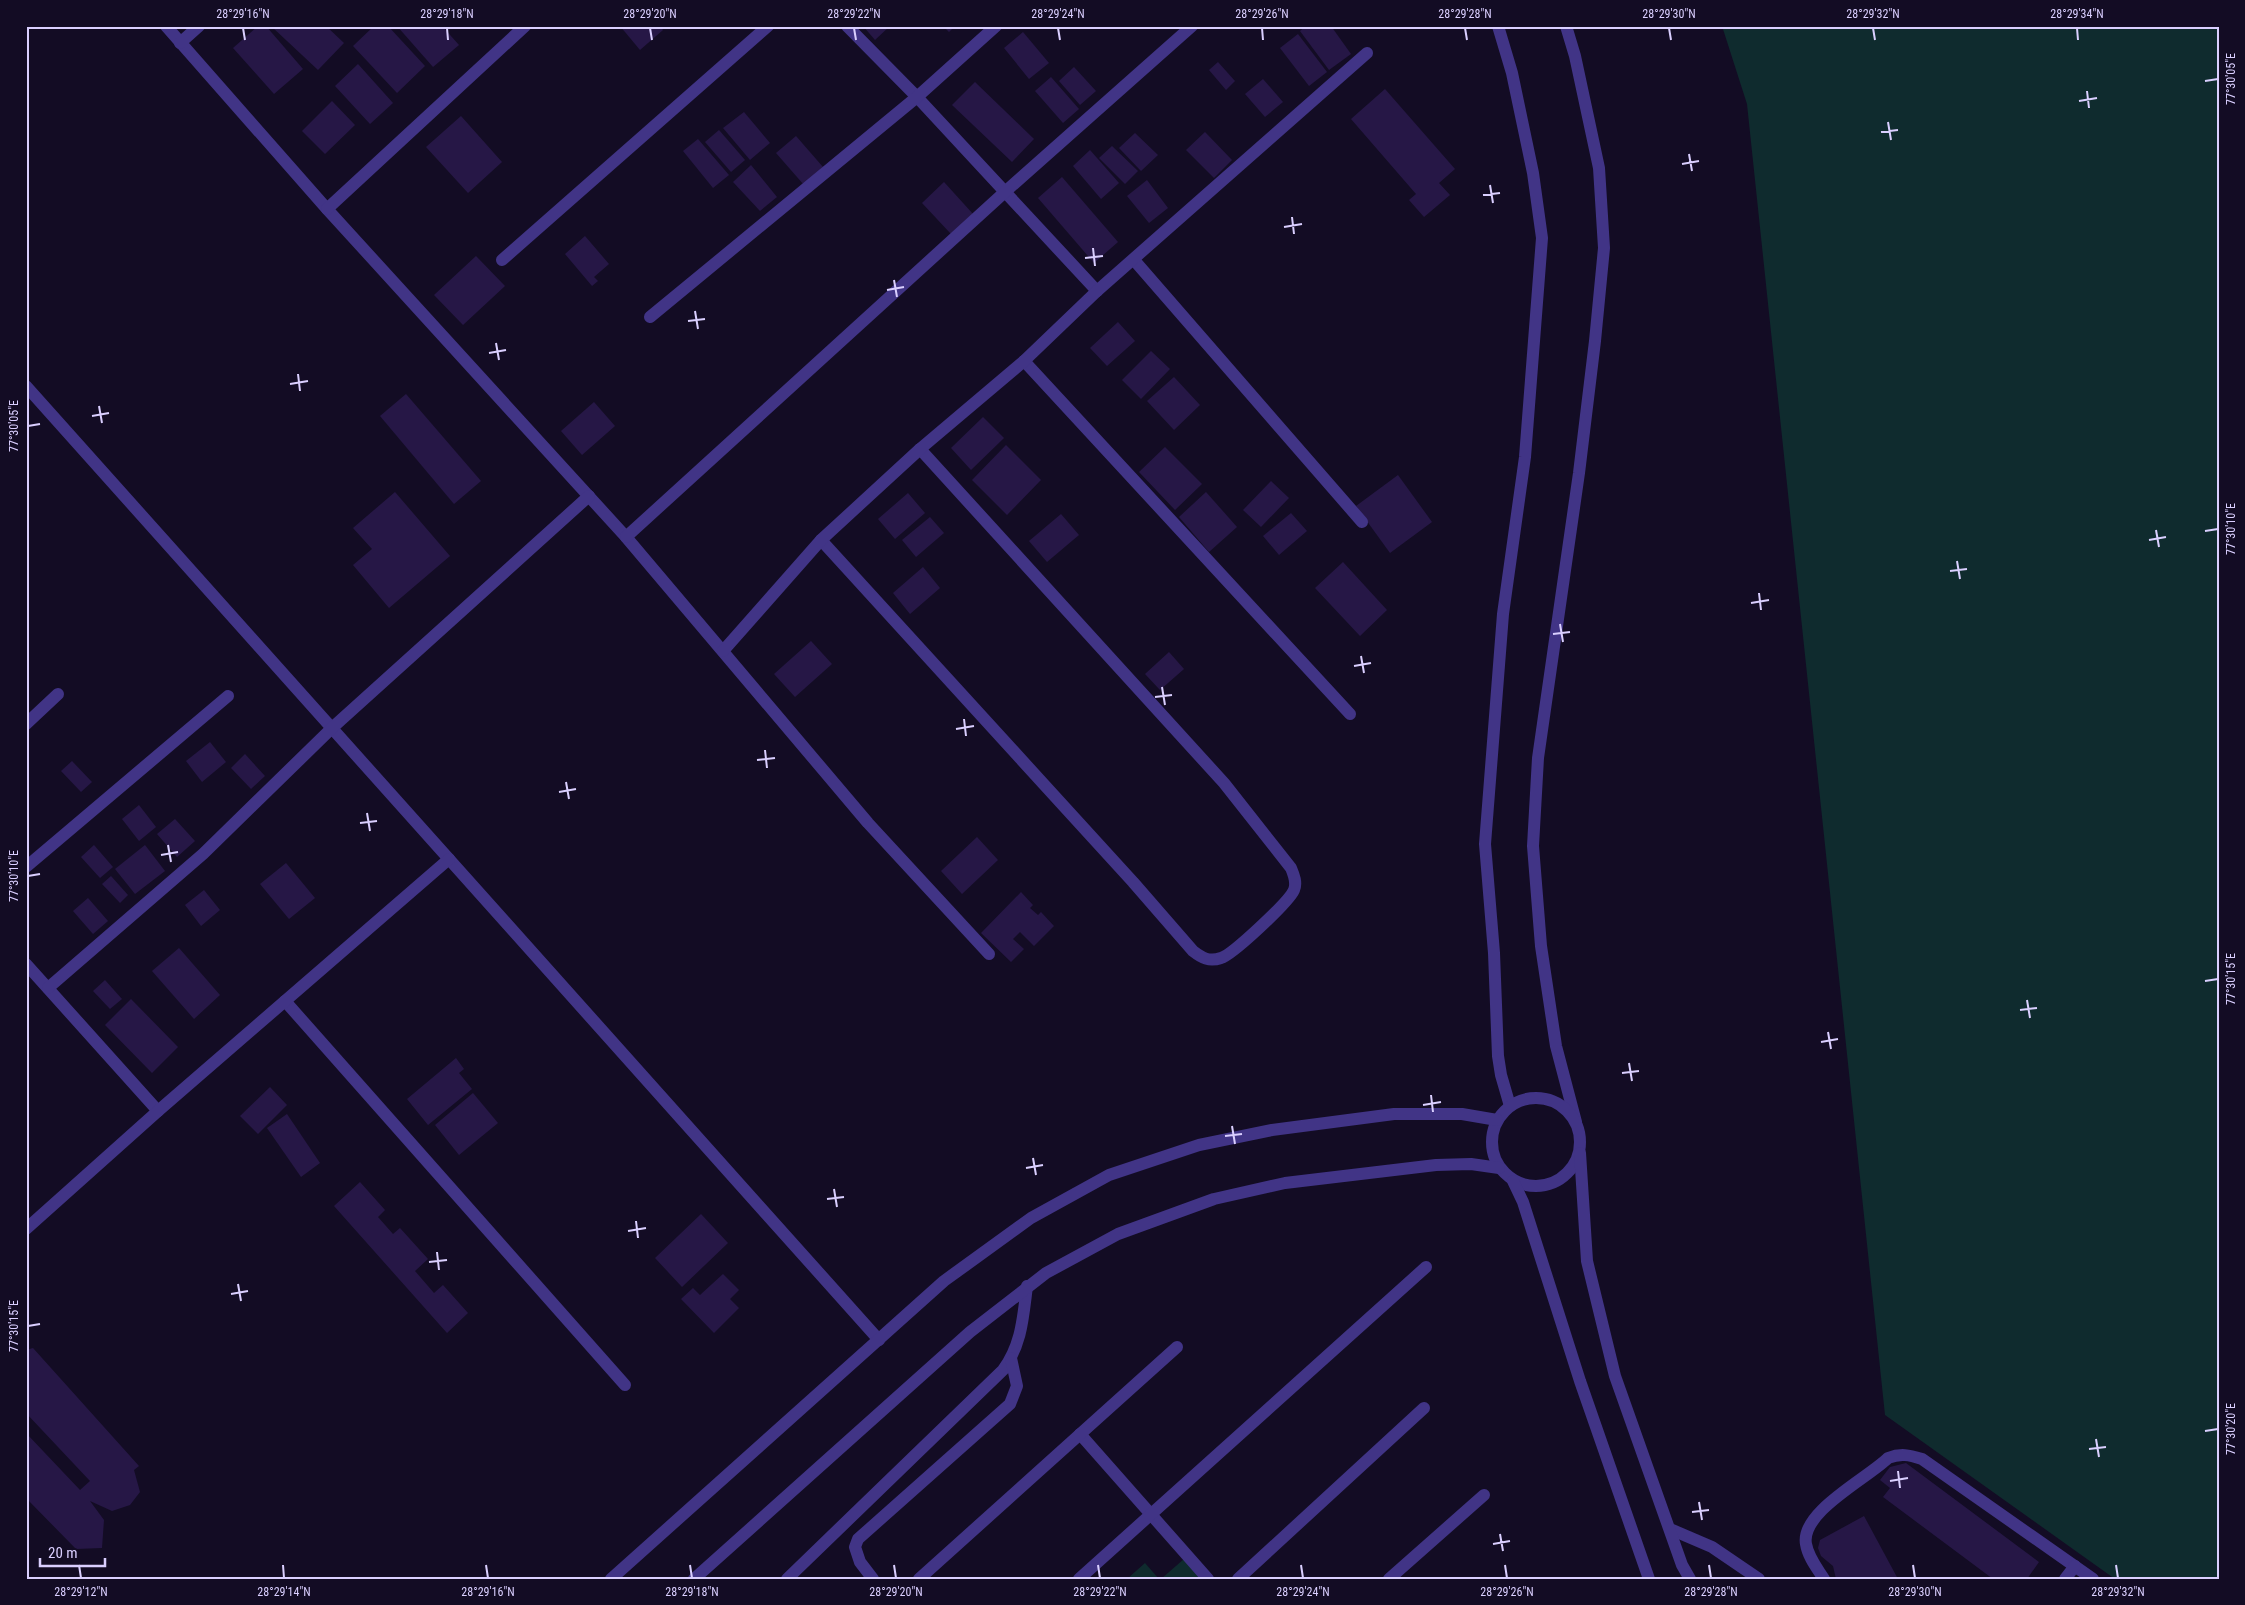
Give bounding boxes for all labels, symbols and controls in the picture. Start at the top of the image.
text: 28°29'16"N [216,7,270,21]
text: 28°29'18"N [420,7,474,21]
text: 28°29'20"N [623,7,677,21]
text: 28°29'22"N [827,7,881,21]
text: 28°29'24"N [1031,7,1085,21]
text: 28°29'26"N [1235,7,1289,21]
text: 28°29'28"N [1438,7,1492,21]
text: 28°29'30"N [1642,7,1696,21]
text: 28°29'32"N [1846,7,1900,21]
text: 28°29'34"N [2050,7,2104,21]
text: 77°30'05"E [2224,53,2238,105]
text: 77°30'05"E [7,400,21,452]
text: 77°30'10"E [2224,503,2238,555]
text: 77°30'10"E [7,850,21,902]
text: 77°30'15"E [2224,953,2238,1005]
text: 77°30'15"E [7,1300,21,1352]
text: 77°30'20"E [2224,1403,2238,1455]
scale bar [40,1535,105,1567]
text: 20 m [48,1544,78,1562]
text: 28°29'12"N [54,1585,108,1599]
text: 28°29'14"N [257,1585,311,1599]
text: 28°29'16"N [461,1585,515,1599]
text: 28°29'18"N [665,1585,719,1599]
text: 28°29'20"N [869,1585,923,1599]
text: 28°29'22"N [1073,1585,1127,1599]
text: 28°29'24"N [1276,1585,1330,1599]
text: 28°29'26"N [1480,1585,1534,1599]
text: 28°29'28"N [1684,1585,1738,1599]
text: 28°29'30"N [1888,1585,1942,1599]
text: 28°29'32"N [2091,1585,2145,1599]

